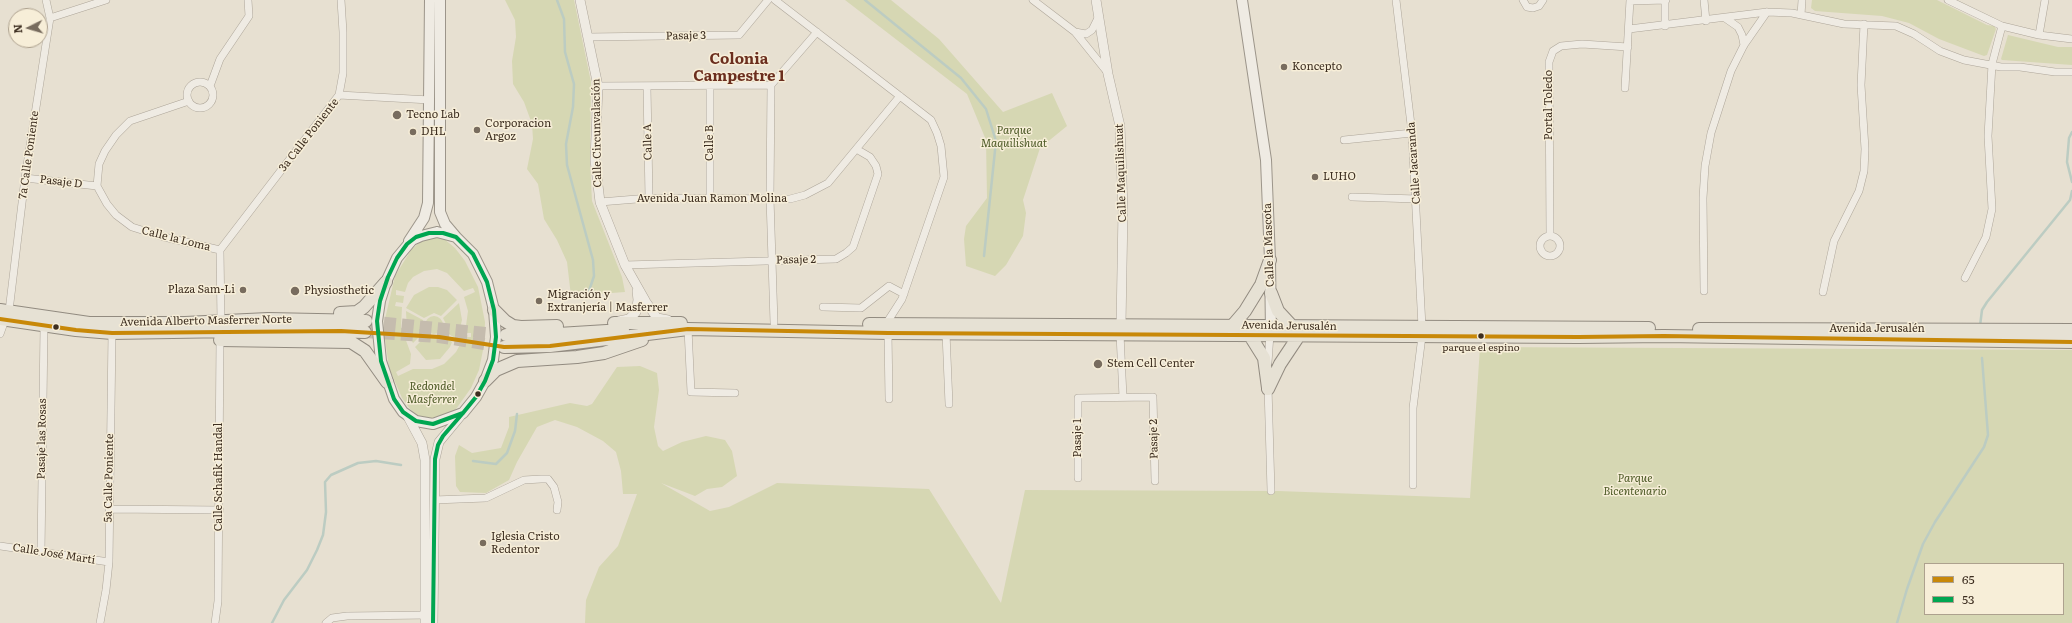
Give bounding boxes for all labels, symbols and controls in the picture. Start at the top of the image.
north arrow [8,8,48,48]
text: N [9,24,25,34]
street label: Pasaje 3 [666,29,706,43]
district label: Colonia Campestre 1 [693,51,785,86]
place label: Koncepto [1292,60,1342,74]
marker: Koncepto [1279,62,1289,72]
street label: Portal Toledo [1542,70,1556,140]
street label: Calle Circunvalación [589,78,605,188]
street label: 3a Calle Poniente [276,96,342,174]
place label: Tecno Lab [406,108,460,122]
marker: Tecno Lab [391,109,403,121]
street label: 7a Calle Poniente [16,110,42,200]
place label: Corporacion Argoz [485,117,551,143]
street label: Calle Jacaranda [1405,121,1423,205]
street label: Calle Maquilishuat [1113,123,1129,223]
street label: Calle A [641,124,655,160]
park label: Parque Maquilishuat [981,124,1047,150]
place label: DHL [421,125,446,139]
marker: Corporacion Argoz [472,125,482,135]
street label: Calle B [703,125,717,161]
marker: DHL [408,127,418,137]
place label: LUHO [1323,170,1356,184]
marker: LUHO [1310,172,1320,182]
street label: Pasaje D [39,173,83,191]
street label: Avenida Juan Ramon Molina [637,192,787,206]
street label: Calle la Mascota [1261,203,1277,287]
street label: Calle la Loma [140,224,212,254]
street label: Pasaje 2 [776,253,816,267]
place label: Plaza Sam-Li [168,283,235,297]
place label: Physiosthetic [304,284,374,298]
marker: Plaza Sam-Li [238,285,248,295]
marker: Physiosthetic [289,285,301,297]
place label: Migración y Extranjería | Masferrer [547,288,668,314]
marker: Migración y Extranjería | Masferrer [534,296,544,306]
street label: Avenida Alberto Masferrer Norte [120,313,292,329]
street label: Avenida Jerusalén [1241,319,1337,333]
unlabelled marker [51,322,61,332]
street label: Avenida Jerusalén [1829,322,1925,336]
marker: parque el espino [1476,331,1486,341]
place label: parque el espino [1442,342,1520,354]
place label: Stem Cell Center [1107,357,1195,371]
marker: Stem Cell Center [1092,358,1104,370]
park label: Redondel Masferrer [407,380,457,406]
unlabelled marker [473,389,483,399]
street label: Pasaje las Rosas [35,398,49,480]
street label: Pasaje 1 [1071,419,1085,457]
street label: Pasaje 2 [1147,419,1161,459]
street label: Calle Schafik Handal [212,423,226,531]
street label: 5a Calle Poniente [102,433,116,523]
park label: Parque Bicentenario [1603,472,1667,498]
place label: Iglesia Cristo Redentor [491,530,560,556]
marker: Iglesia Cristo Redentor [478,538,488,548]
street label: Calle José Martí [12,541,96,567]
legend [1924,563,2064,615]
text: 65 [1962,570,1975,588]
text: 53 [1962,590,1975,608]

